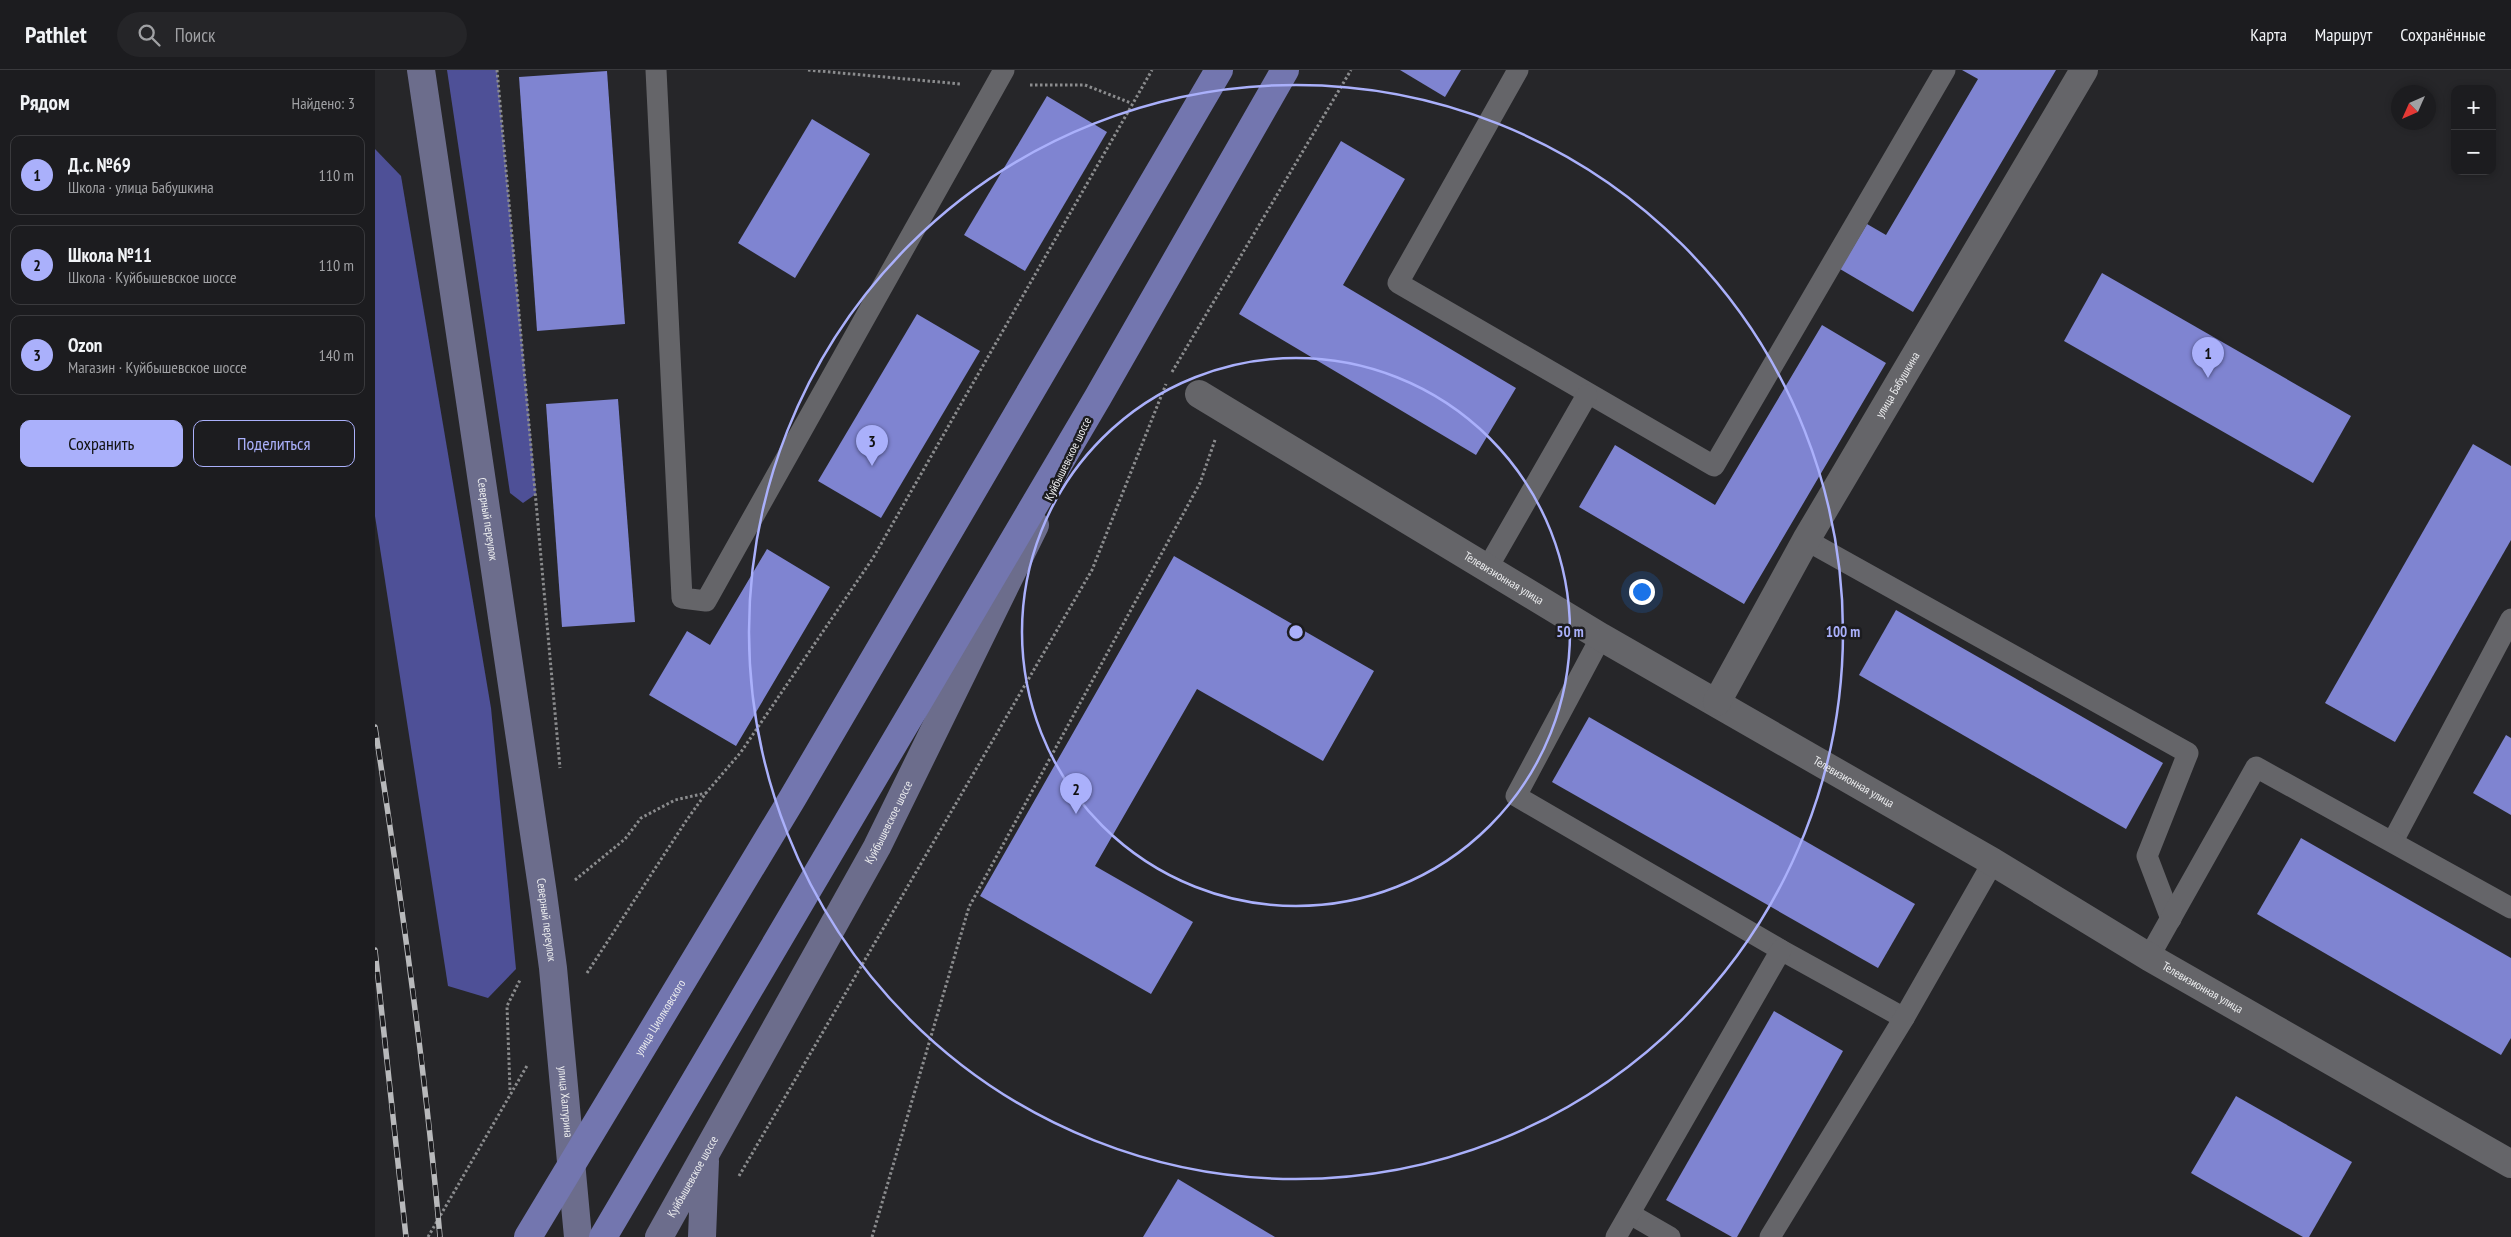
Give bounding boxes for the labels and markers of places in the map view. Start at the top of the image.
pin: 1 [2192,337,2224,378]
pin: 3 [856,425,888,466]
centre of rings [1287,623,1305,641]
pin: 2 [1060,773,1092,814]

